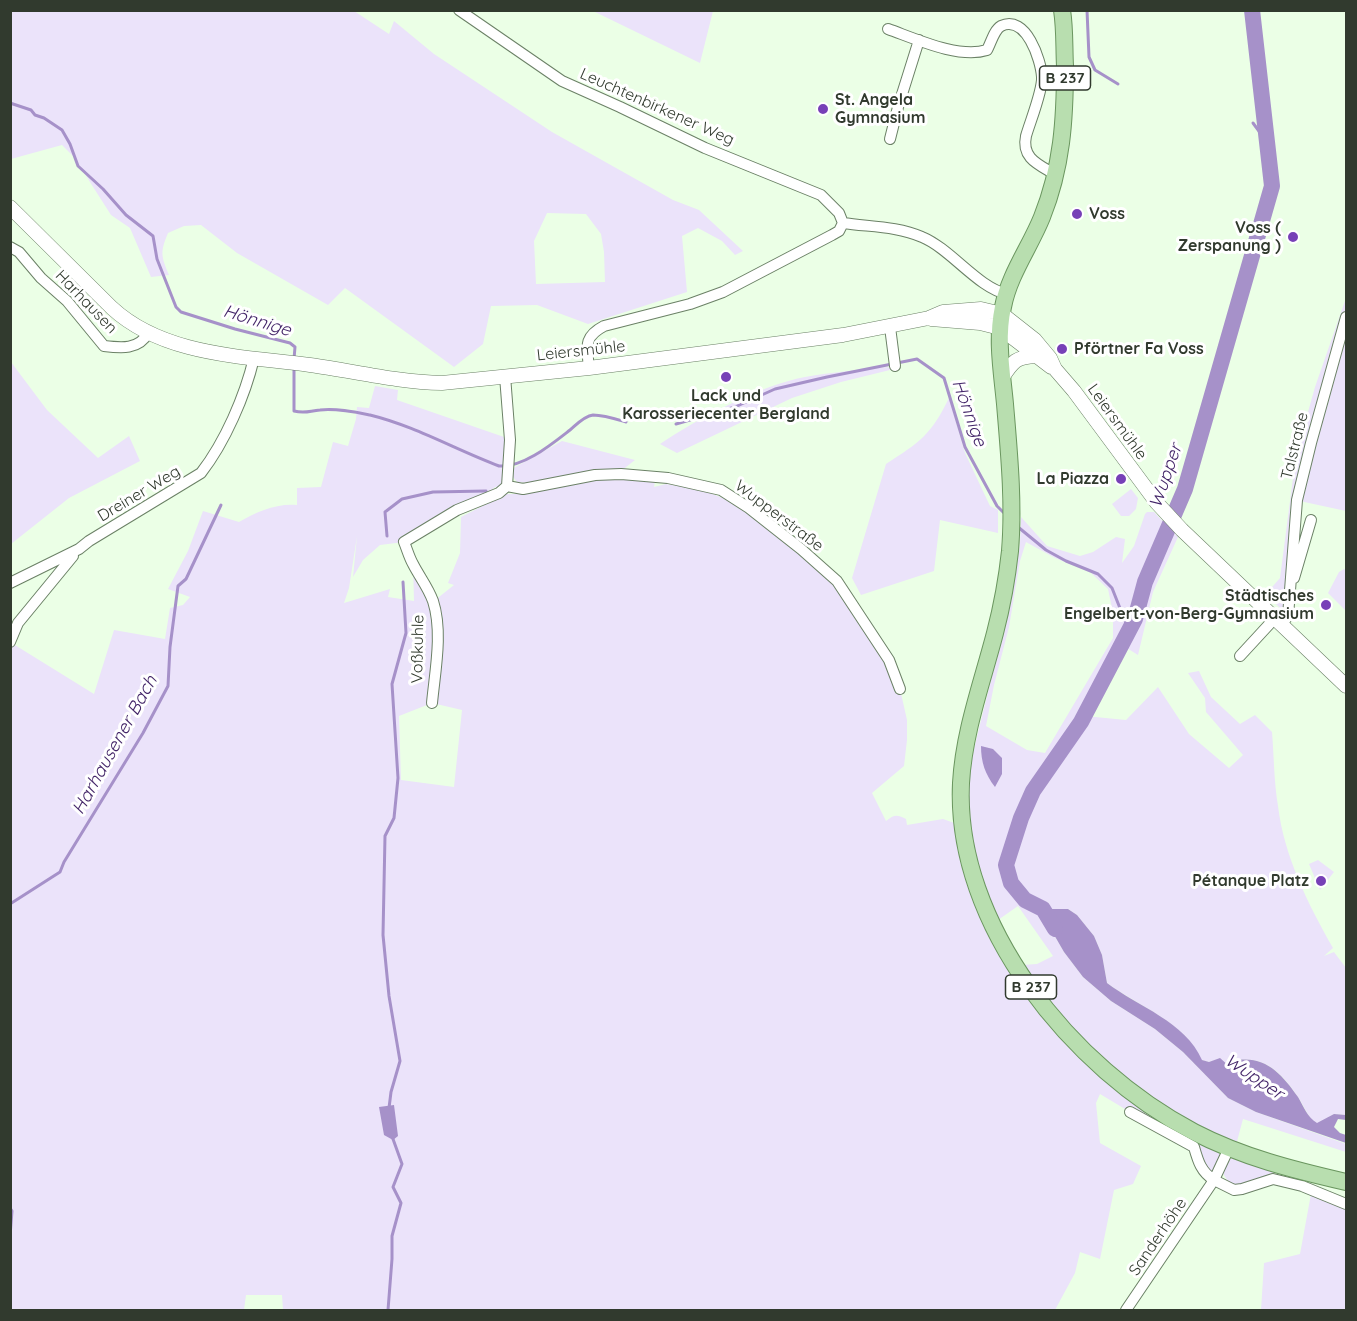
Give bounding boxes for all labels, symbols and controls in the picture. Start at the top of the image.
street label: Leuchtenbirkener Weg [577,64,737,150]
road number: B 237 [1040,66,1090,90]
place label: St. Angela Gymnasium [835,90,925,128]
marker: St. Angela Gymnasium [816,102,830,116]
place label: Voss [1089,204,1125,224]
marker: Voss [1070,207,1084,221]
place label: Voss ( Zerspanung ) [1178,218,1281,256]
marker: Voss ( Zerspanung ) [1286,230,1300,244]
street label: Harhausen [51,266,121,338]
water label: Hönnige [221,301,293,341]
street label: Leiersmühle [536,337,626,365]
place label: Pförtner Fa Voss [1074,339,1204,359]
marker: Pförtner Fa Voss [1055,342,1069,356]
marker: Lack und Karosseriecenter Bergland [719,370,733,384]
water label: Hönnige [947,377,991,449]
street label: Leiersmühle [1083,380,1151,464]
place label: Lack und Karosseriecenter Bergland [622,386,830,424]
street label: Talstraße [1277,410,1313,482]
water label: Wupper [1145,441,1187,511]
street label: Dreiner Weg [94,462,184,526]
place label: La Piazza [1036,469,1109,489]
marker: La Piazza [1114,472,1128,486]
street label: Wupperstraße [731,476,827,556]
place label: Städtisches Engelbert-von-Berg-Gymnasium [1064,586,1314,624]
marker: Städtisches Engelbert-von-Berg-Gymnasium [1319,598,1333,612]
street label: Voßkuhle [408,614,428,684]
water label: Harhausener Bach [68,672,162,818]
place label: Pétanque Platz [1192,871,1309,891]
marker: Pétanque Platz [1314,874,1328,888]
road number: B 237 [1006,975,1056,999]
water label: Wupper [1220,1049,1288,1105]
street label: Sanderhöhe [1125,1194,1191,1280]

